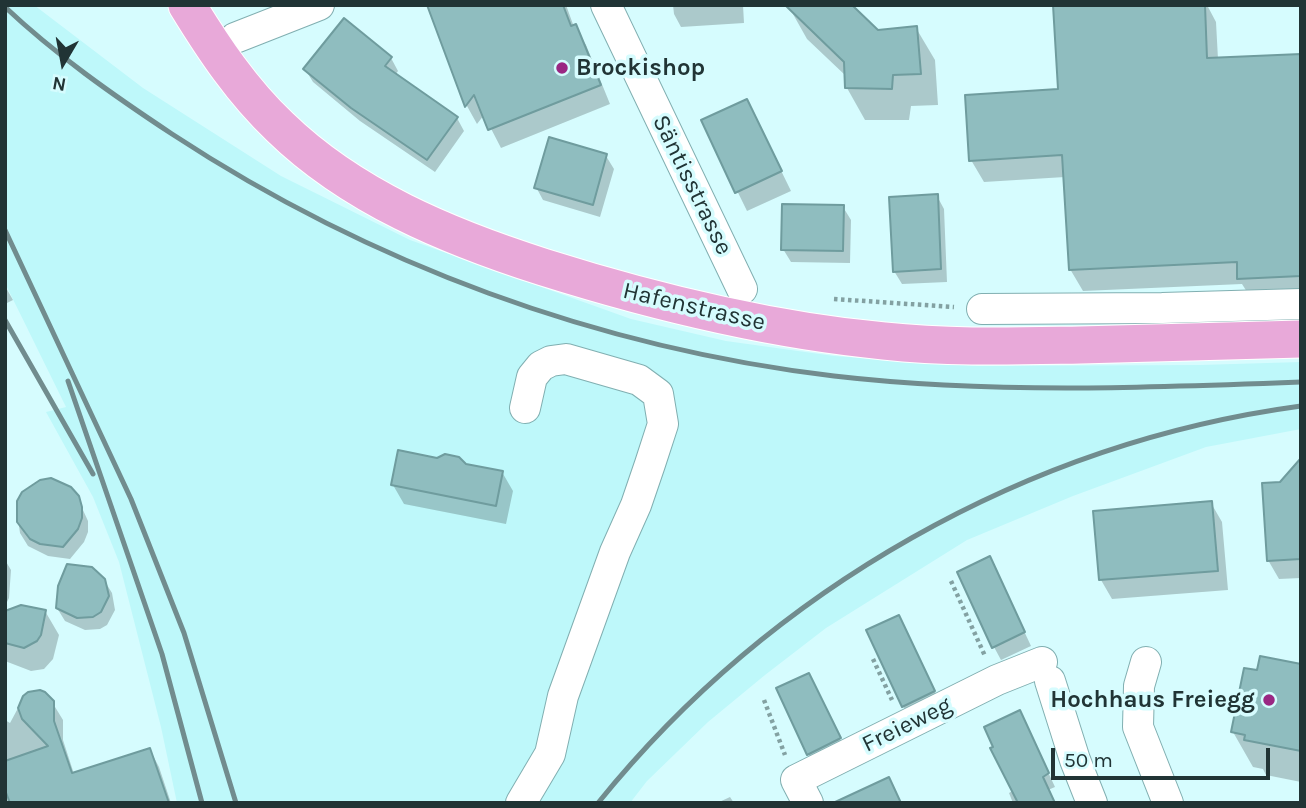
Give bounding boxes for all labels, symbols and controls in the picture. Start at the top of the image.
north arrow [28,28,98,98]
place label: Brockishop [576,54,705,82]
marker: Brockishop [554,60,570,76]
text: N [51,72,68,96]
street label: Säntisstrasse [646,110,738,260]
street label: Hafenstrasse [620,277,768,337]
place label: Hochhaus Freiegg [1050,686,1255,714]
street label: Freieweg [857,691,957,759]
marker: Hochhaus Freiegg [1261,692,1277,708]
scale bar [1054,734,1273,778]
text: 50 m [1064,748,1113,772]

